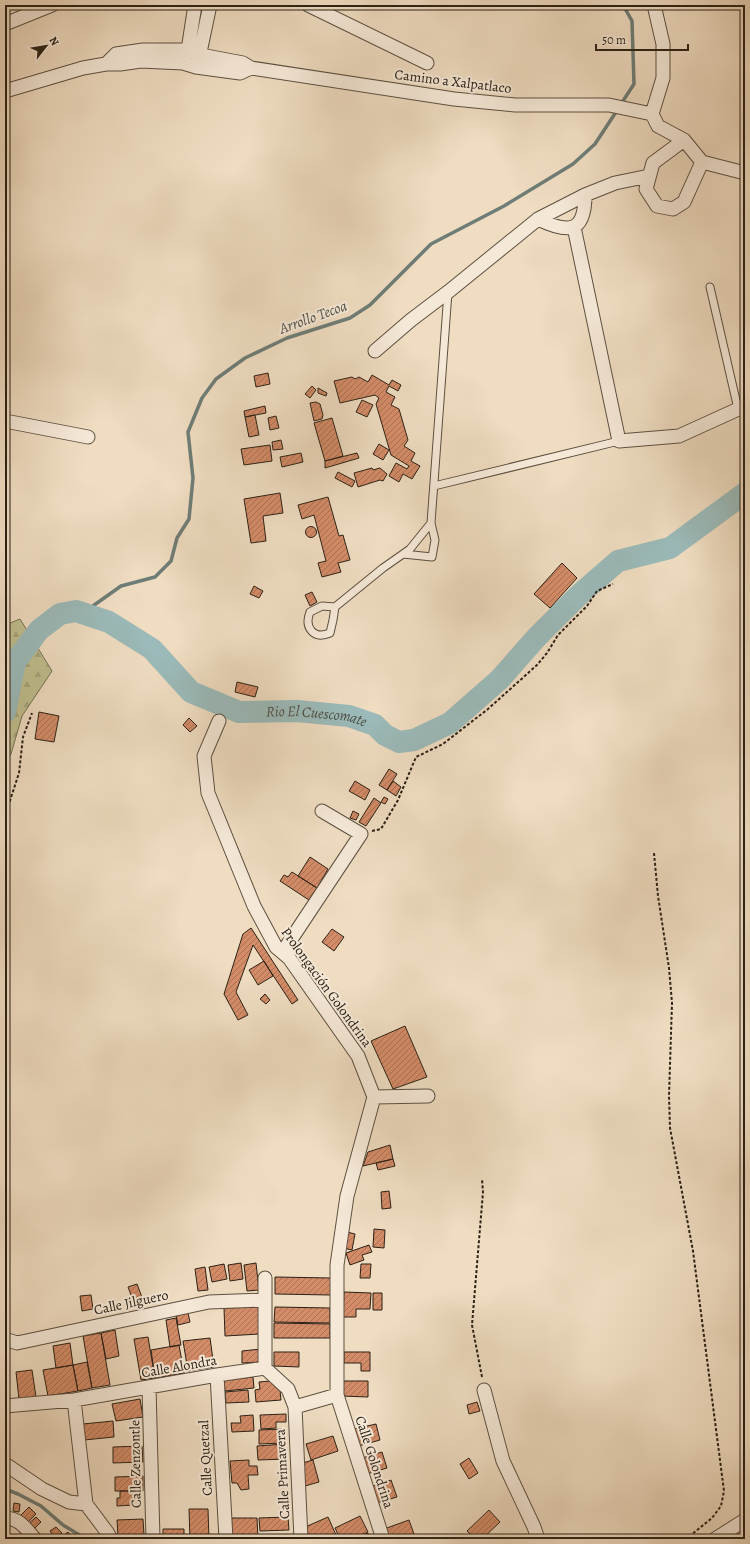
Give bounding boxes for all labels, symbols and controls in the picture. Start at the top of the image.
north arrow [26,26,66,66]
scale bar [596,26,688,52]
text: 50 m [602,32,626,48]
text: N [46,34,63,48]
street label: Camino a Xalpatlaco [393,65,513,98]
water label: Arrollo Tecoa [275,295,350,339]
water label: Rio El Cuescomate [266,701,370,732]
street label: Prolongación Golondrina [277,924,377,1051]
street label: Calle Jilguero [92,1285,170,1320]
street label: Calle Alondra [140,1350,219,1382]
street label: Calle Golondrina [351,1413,399,1511]
street label: Calle Quetzal [194,1419,217,1496]
street label: Calle Zenzontle [125,1420,146,1508]
street label: Calle Primavera [271,1428,294,1519]

